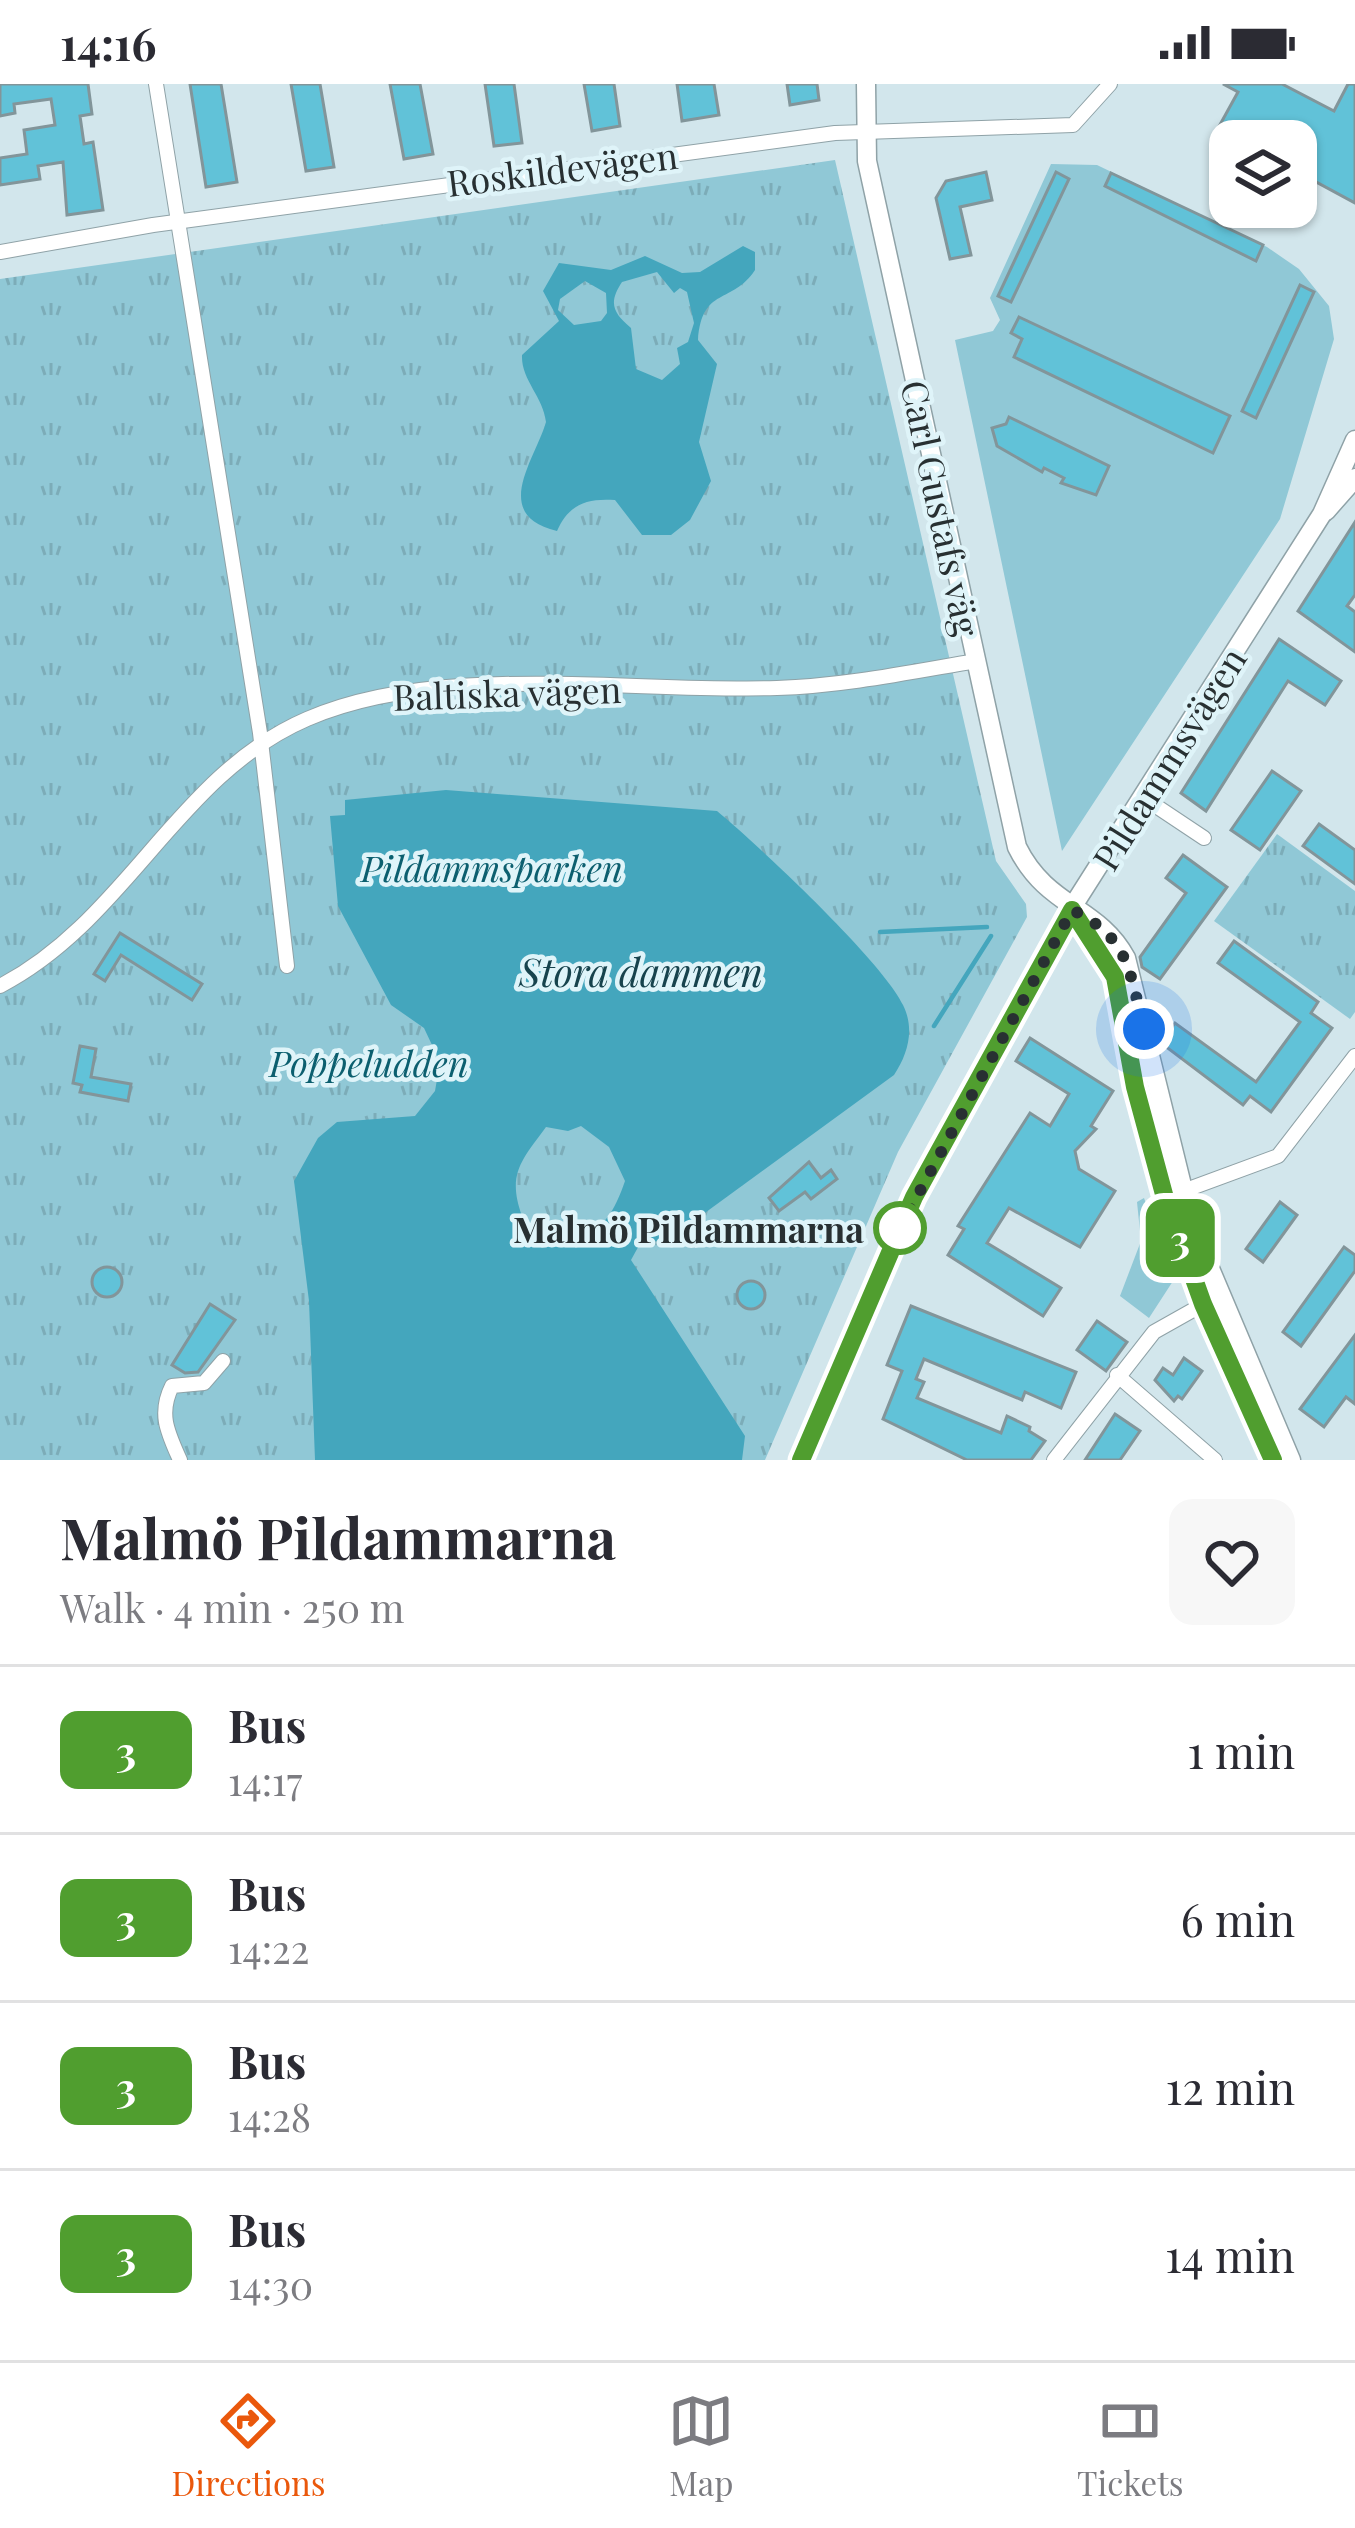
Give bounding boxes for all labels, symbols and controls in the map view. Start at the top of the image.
text: 14:16 [60,12,157,72]
map controls [1209,120,1317,228]
button: layers [1209,120,1317,228]
street label: Roskildevägen [444,130,680,206]
street label: Carl Gustafs väg [891,376,993,640]
street label: Pildammsvägen [1080,638,1256,878]
street label: Baltiska vägen [392,664,622,720]
park label: Pildammsparken [359,843,623,891]
water label: Stora dammen [518,945,763,997]
your location [1114,999,1174,1059]
park label: Poppeludden [267,1038,469,1086]
line badge: 3 [1141,1199,1219,1277]
marker: Malmö Pildammarna [875,1203,925,1253]
place label: Malmö Pildammarna [513,1204,864,1252]
text: 3 [1170,1210,1190,1266]
text: Malmö Pildammarna [60,1498,616,1574]
button: heart [1169,1499,1295,1625]
text: Walk · 4 min · 250 m [60,1581,404,1633]
text: Bus [228,1694,306,1754]
text: 1 min [1187,1720,1295,1780]
text: 3 [116,1722,136,1778]
text: 14:17 [228,1754,302,1806]
text: Bus [228,1862,306,1922]
text: 6 min [1181,1888,1295,1948]
text: 3 [116,1890,136,1946]
text: 14:22 [228,1922,309,1974]
text: Bus [228,2030,306,2090]
text: 12 min [1166,2056,1295,2116]
text: 3 [116,2058,136,2114]
text: 14:28 [228,2090,311,2142]
text: Bus [228,2198,306,2258]
text: 14 min [1165,2224,1295,2284]
text: 3 [116,2226,136,2282]
text: 14:30 [228,2258,313,2310]
tab: Directions [171,2388,326,2504]
tab: Map [668,2388,734,2504]
tab: Tickets [1077,2388,1184,2504]

